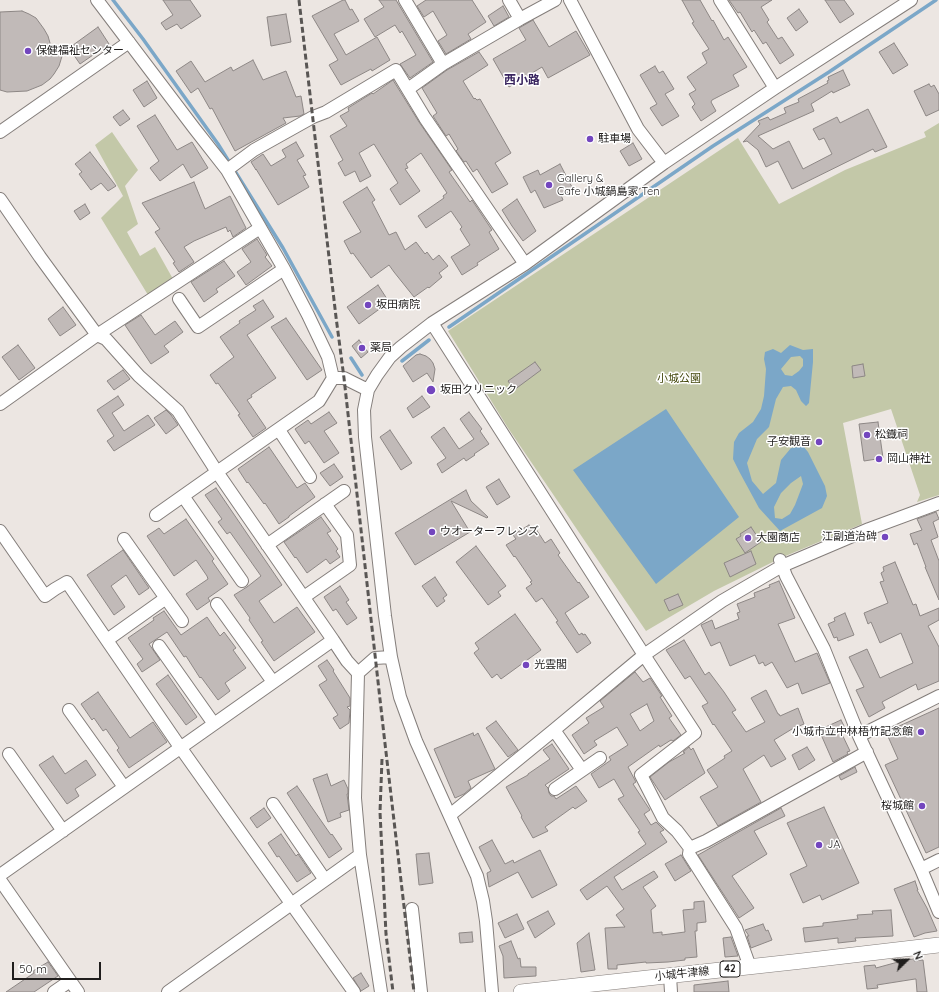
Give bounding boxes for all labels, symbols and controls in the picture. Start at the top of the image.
place label: 保健福祉センター [36,44,124,58]
marker: 保健福祉センター [23,46,33,56]
district label: 西小路 [504,73,540,87]
place label: 駐車場 [598,132,631,146]
marker: 駐車場 [585,134,595,144]
place label: Gallery & Cafe 小城鍋島家 Ten [557,172,660,198]
marker: Gallery & Cafe 小城鍋島家 Ten [544,180,554,190]
place label: 坂田病院 [376,298,420,312]
marker: 坂田病院 [363,300,373,310]
place label: 薬局 [370,341,392,355]
marker: 薬局 [357,343,367,353]
park label: 小城公園 [657,372,701,386]
place label: 坂田クリニック [440,383,517,397]
marker: 坂田クリニック [425,384,437,396]
place label: 松鐡祠 [875,428,908,442]
marker: 松鐡祠 [862,430,872,440]
place label: 子安観音 [767,435,811,449]
marker: 子安観音 [814,437,824,447]
place label: 岡山神社 [887,452,931,466]
marker: 岡山神社 [874,454,884,464]
place label: ウオーターフレンズ [440,525,539,539]
marker: ウオーターフレンズ [427,527,437,537]
place label: 江副道治碑 [822,530,877,544]
place label: 大園商店 [756,531,800,545]
marker: 江副道治碑 [880,532,890,542]
marker: 大園商店 [743,533,753,543]
place label: 光雲閣 [534,658,567,672]
marker: 光雲閣 [521,660,531,670]
place label: 小城市立中林梧竹記念館 [792,725,913,739]
marker: 小城市立中林梧竹記念館 [916,727,926,737]
place label: 桜城館 [881,799,914,813]
marker: 桜城館 [917,801,927,811]
place label: JA [827,838,840,852]
marker: JA [814,840,824,850]
north arrow [887,940,927,980]
text: N [910,949,926,962]
scale bar [14,954,103,980]
text: 50 m [19,961,47,976]
road number: 42 [720,961,740,977]
street label: 小城牛津線 [654,965,710,983]

